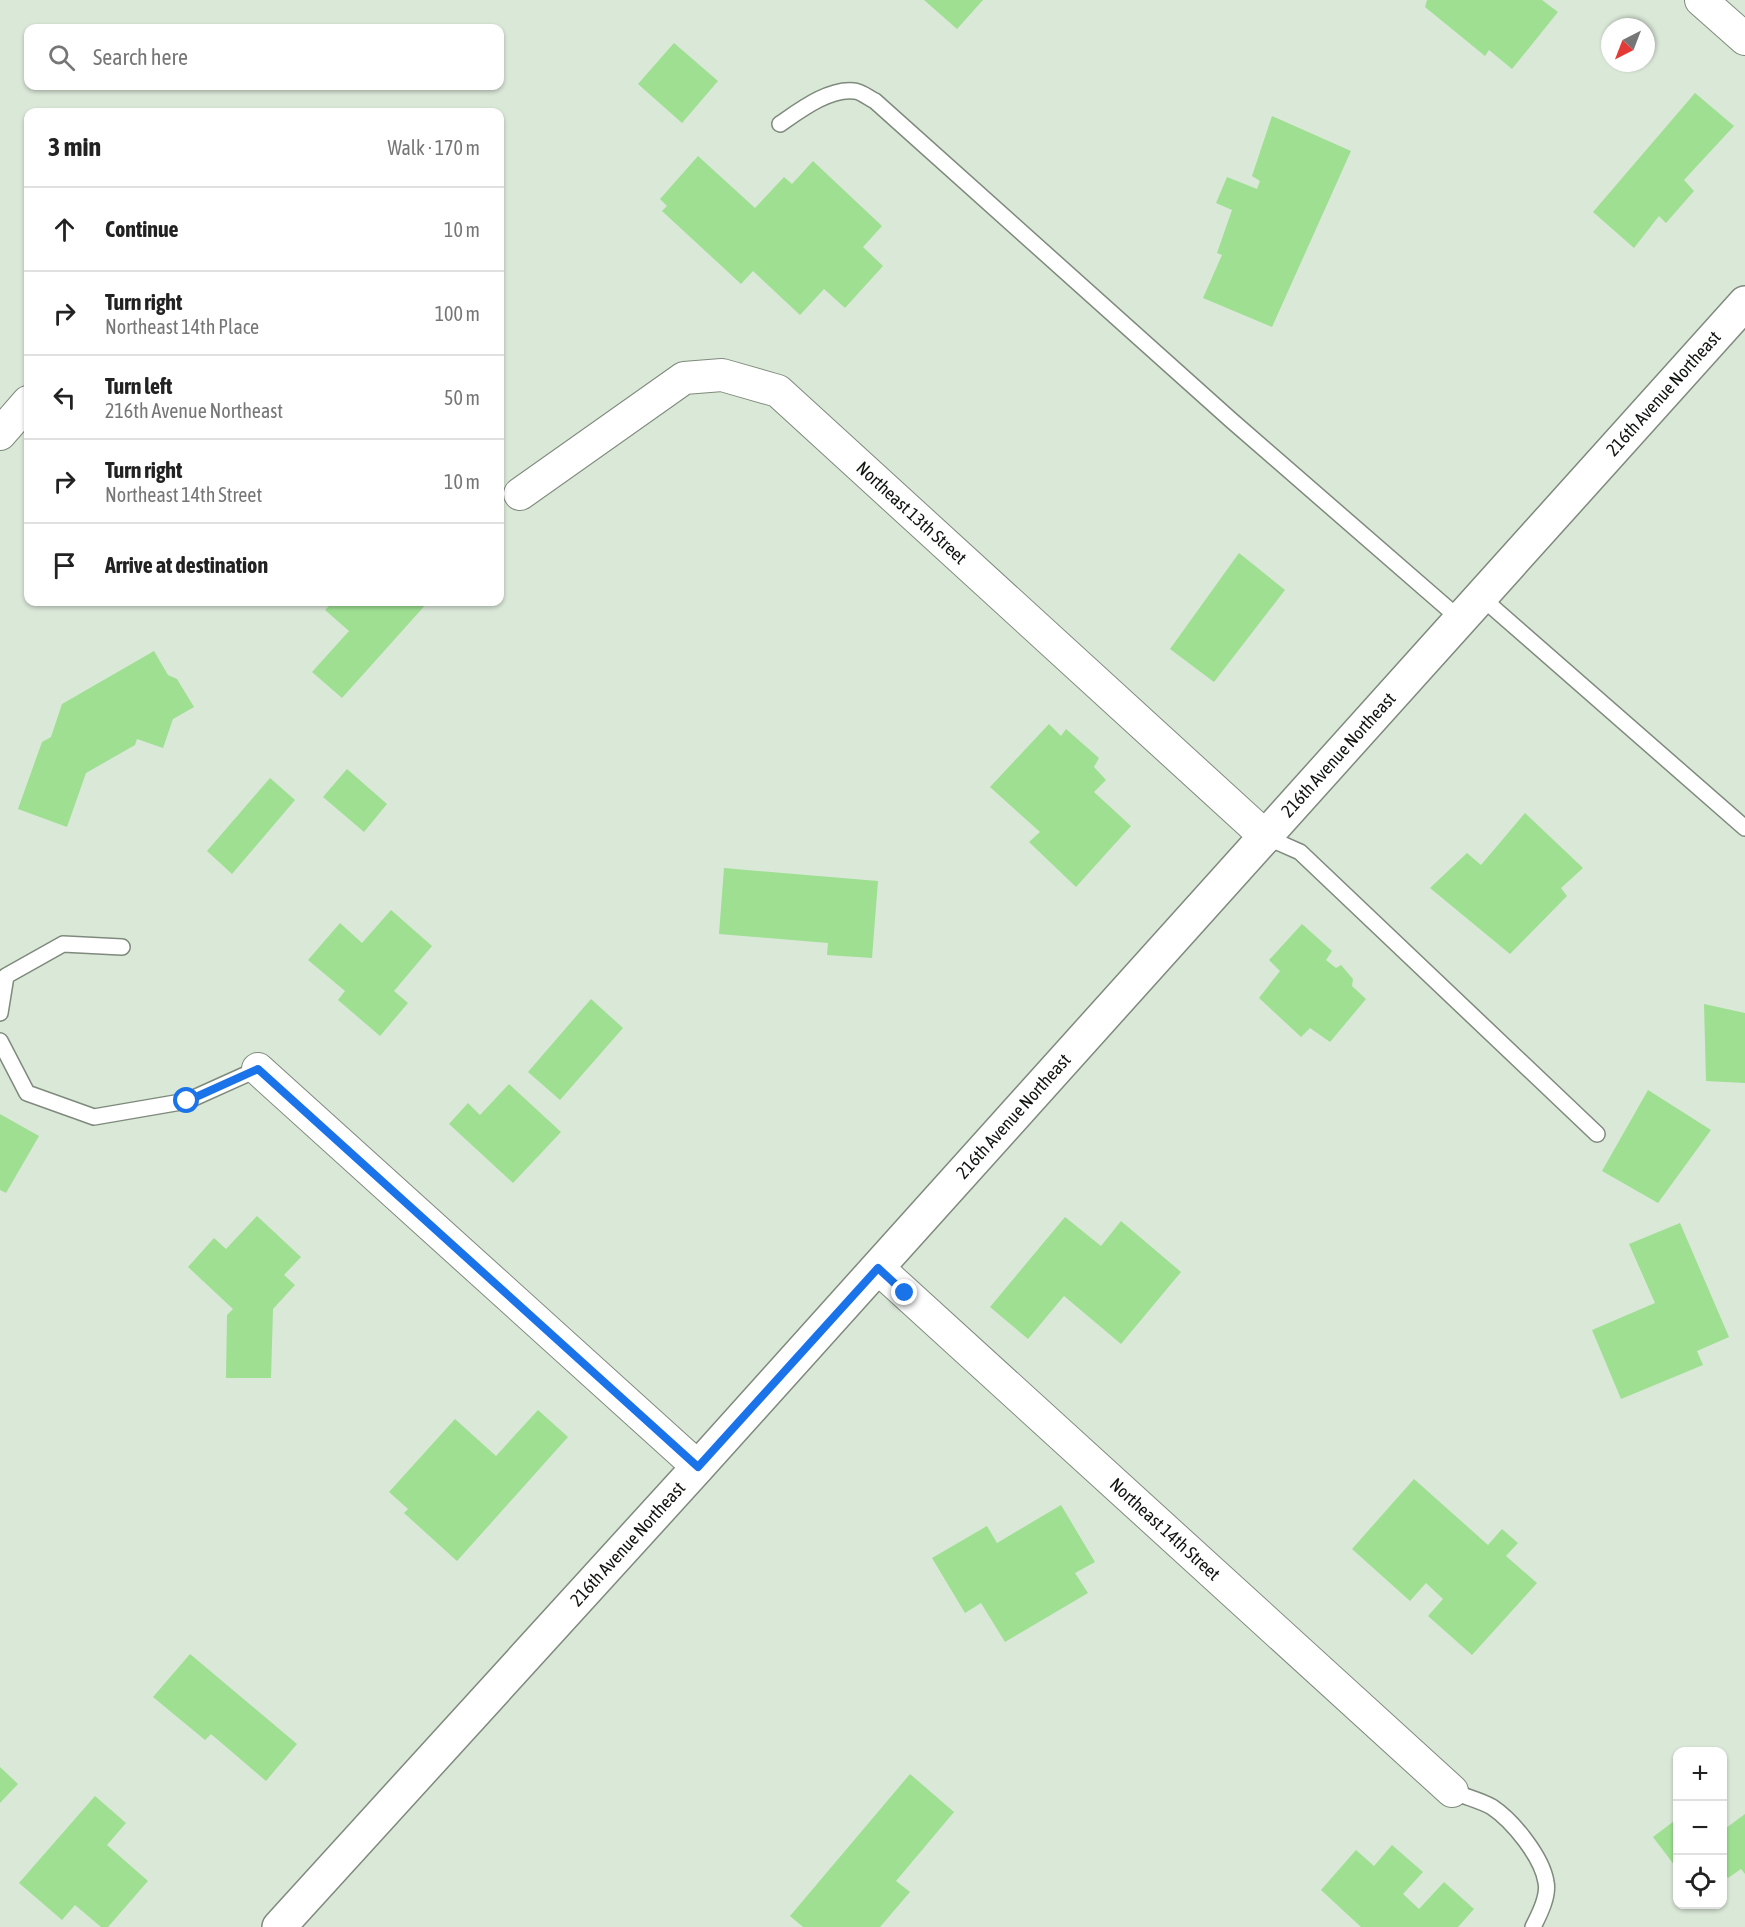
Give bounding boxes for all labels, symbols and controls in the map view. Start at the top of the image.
north arrow [1601,18,1655,72]
search box [24,24,504,90]
icon: search [45,41,78,74]
text: Search here [93,44,188,70]
text: 3 min [48,132,101,162]
text: Walk · 170 m [388,136,480,159]
icon: ahead [48,213,81,246]
text: Continue [105,216,179,242]
text: 10 m [444,218,480,241]
text: Turn right [105,289,182,315]
icon: right [48,297,81,330]
text: 100 m [435,302,480,325]
text: Northeast 14th Place [105,315,259,338]
street label: 216th Avenue Northeast [1602,327,1725,460]
text: Turn left [105,373,172,399]
icon: left [48,381,81,414]
text: 50 m [444,386,480,409]
text: 216th Avenue Northeast [105,399,283,422]
text: Turn right [105,457,182,483]
street label: Northeast 13th Street [852,457,971,568]
icon: right [48,465,81,498]
text: 10 m [444,470,480,493]
text: Northeast 14th Street [105,483,262,506]
icon: arrive [48,549,81,582]
text: Arrive at destination [105,552,268,578]
street label: 216th Avenue Northeast [1277,688,1400,821]
street label: 216th Avenue Northeast [952,1049,1075,1183]
route start [173,1087,199,1113]
route end [891,1279,917,1305]
street label: Northeast 14th Street [1106,1474,1225,1584]
street label: 216th Avenue Northeast [566,1477,689,1610]
map controls [1673,1747,1727,1909]
button: + [1673,1747,1727,1801]
button: − [1673,1801,1727,1855]
button: locate [1673,1855,1727,1909]

